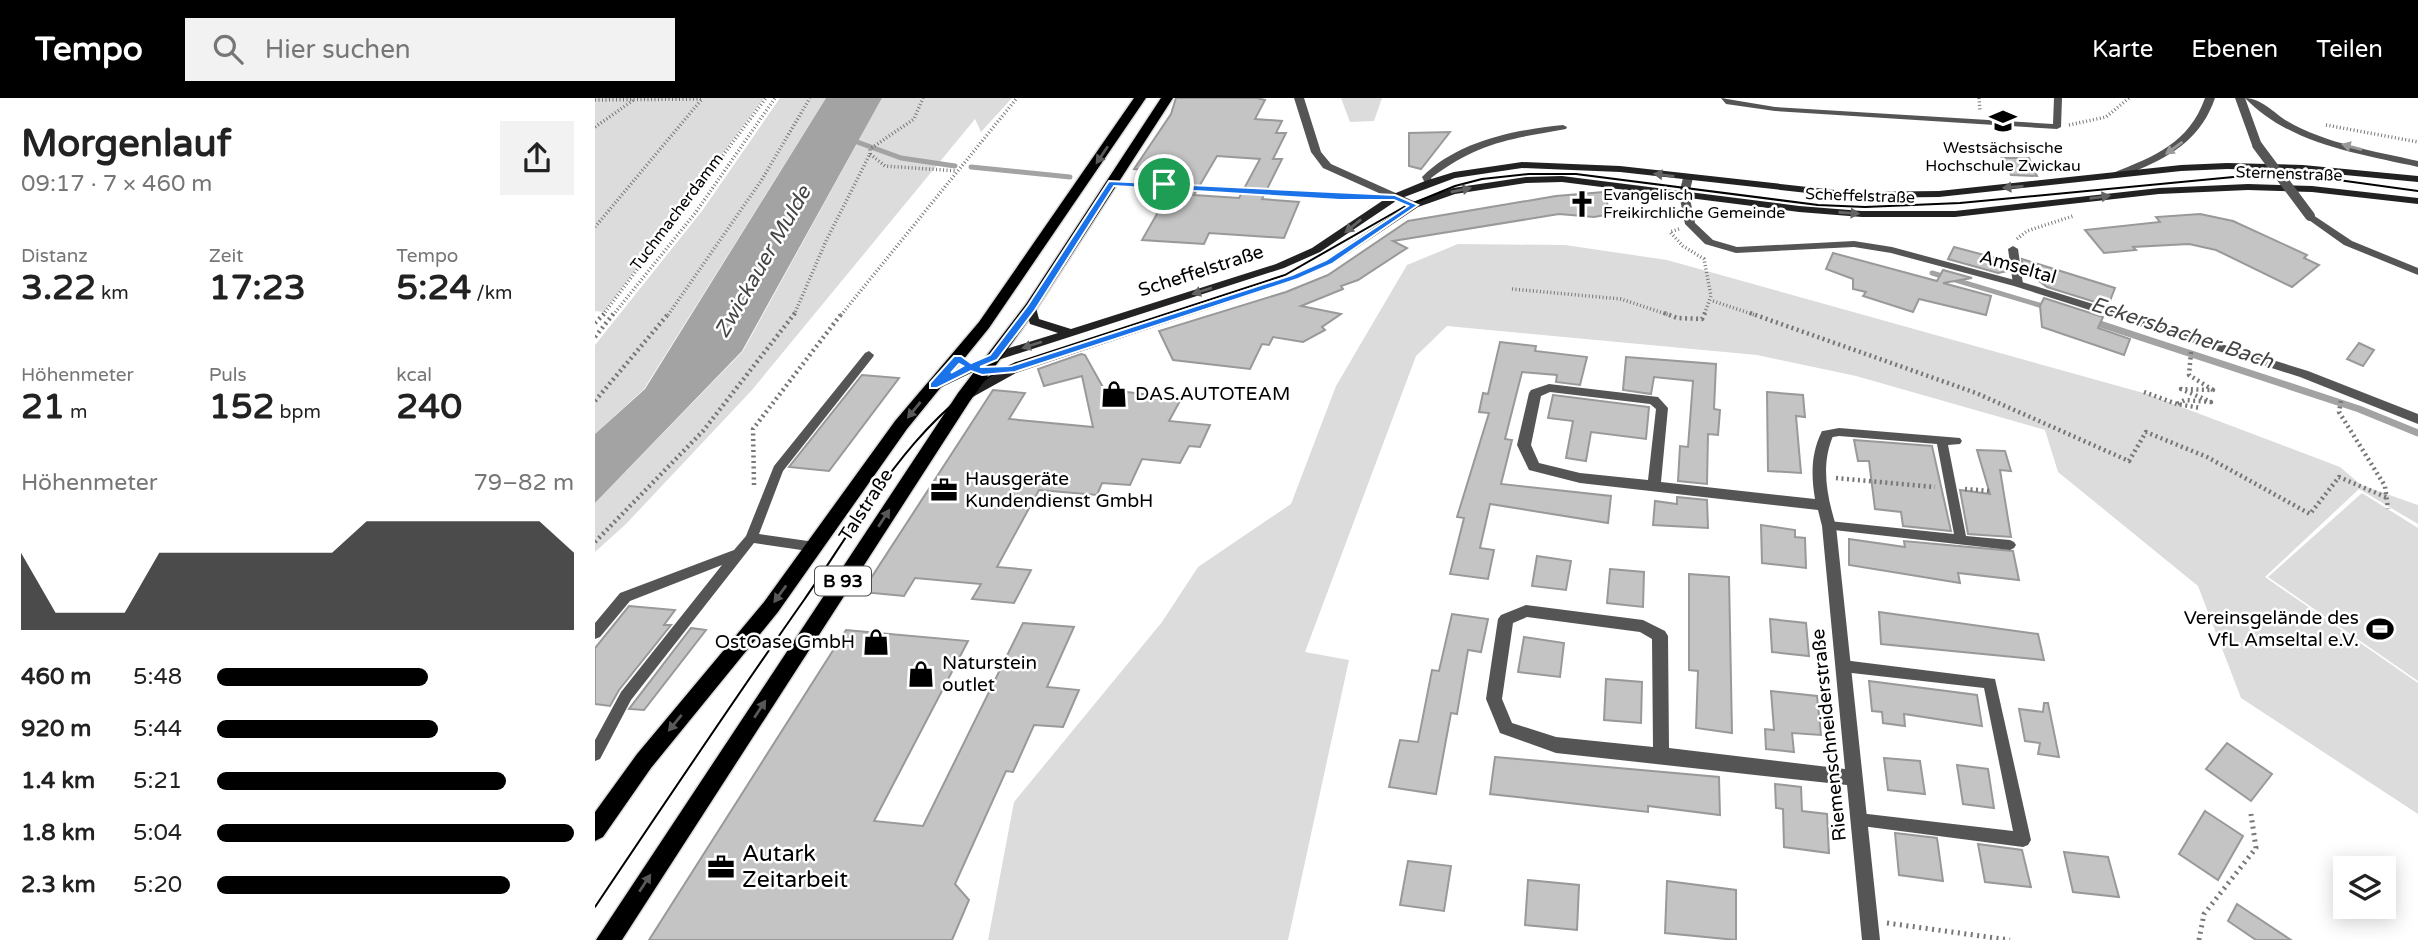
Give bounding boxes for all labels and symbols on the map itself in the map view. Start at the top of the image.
school or university icon: Westsächsische Hochschule Zwickau [1988,106,2018,136]
place label: Westsächsische Hochschule Zwickau [1925,138,2081,176]
one-way arrow [2165,141,2183,155]
one-way arrow [2341,142,2362,152]
one-way arrow [1096,145,1109,164]
street label: Tuchmacherdamm [626,149,728,275]
pin [1134,154,1194,214]
street label: Sternenstraße [2235,162,2343,186]
one-way arrow [1653,170,1675,181]
water label: Zwickauer Mulde [709,181,817,342]
one-way arrow [2002,182,2024,193]
one-way arrow [1450,184,1472,195]
street label: Scheffelstraße [1805,184,1915,208]
place label: Evangelisch Freikirchliche Gemeinde [1603,185,1785,223]
church icon: Evangelisch Freikirchliche Gemeinde [1567,189,1597,219]
one-way arrow [2089,192,2111,203]
one-way arrow [1838,208,1860,219]
one-way arrow [1345,218,1363,233]
street label: Scheffelstraße [1136,240,1266,302]
street label: Amseltal [1977,246,2059,288]
one-way arrow [1191,287,1212,297]
water label: Eckersbacher Bach [2088,292,2278,375]
one-way arrow [1022,340,1043,351]
shop icon: DAS.AUTOTEAM [1099,379,1129,409]
place label: DAS.AUTOTEAM [1135,383,1290,405]
one-way arrow [906,401,921,419]
street label: Talstraße [834,465,898,545]
place label: Hausgeräte Kundendienst GmbH [965,468,1153,512]
office icon: Hausgeräte Kundendienst GmbH [929,475,959,505]
one-way arrow [878,508,891,528]
road number: B 93 [815,566,871,596]
one-way arrow [773,585,787,603]
place label: Vereinsgelände des VfL Amseltal e.V. [2184,607,2359,651]
sports icon: Vereinsgelände des VfL Amseltal e.V. [2365,614,2395,644]
shop icon: OstOase GmbH [861,627,891,657]
street label: Riemenschneiderstraße [1807,628,1851,842]
place label: OstOase GmbH [715,631,855,653]
place label: Naturstein outlet [942,652,1037,696]
shop icon: Naturstein outlet [906,659,936,689]
one-way arrow [753,699,766,718]
one-way arrow [667,714,682,732]
place label: Autark Zeitarbeit [742,840,848,894]
office icon: Autark Zeitarbeit [706,852,736,882]
one-way arrow [639,873,652,893]

